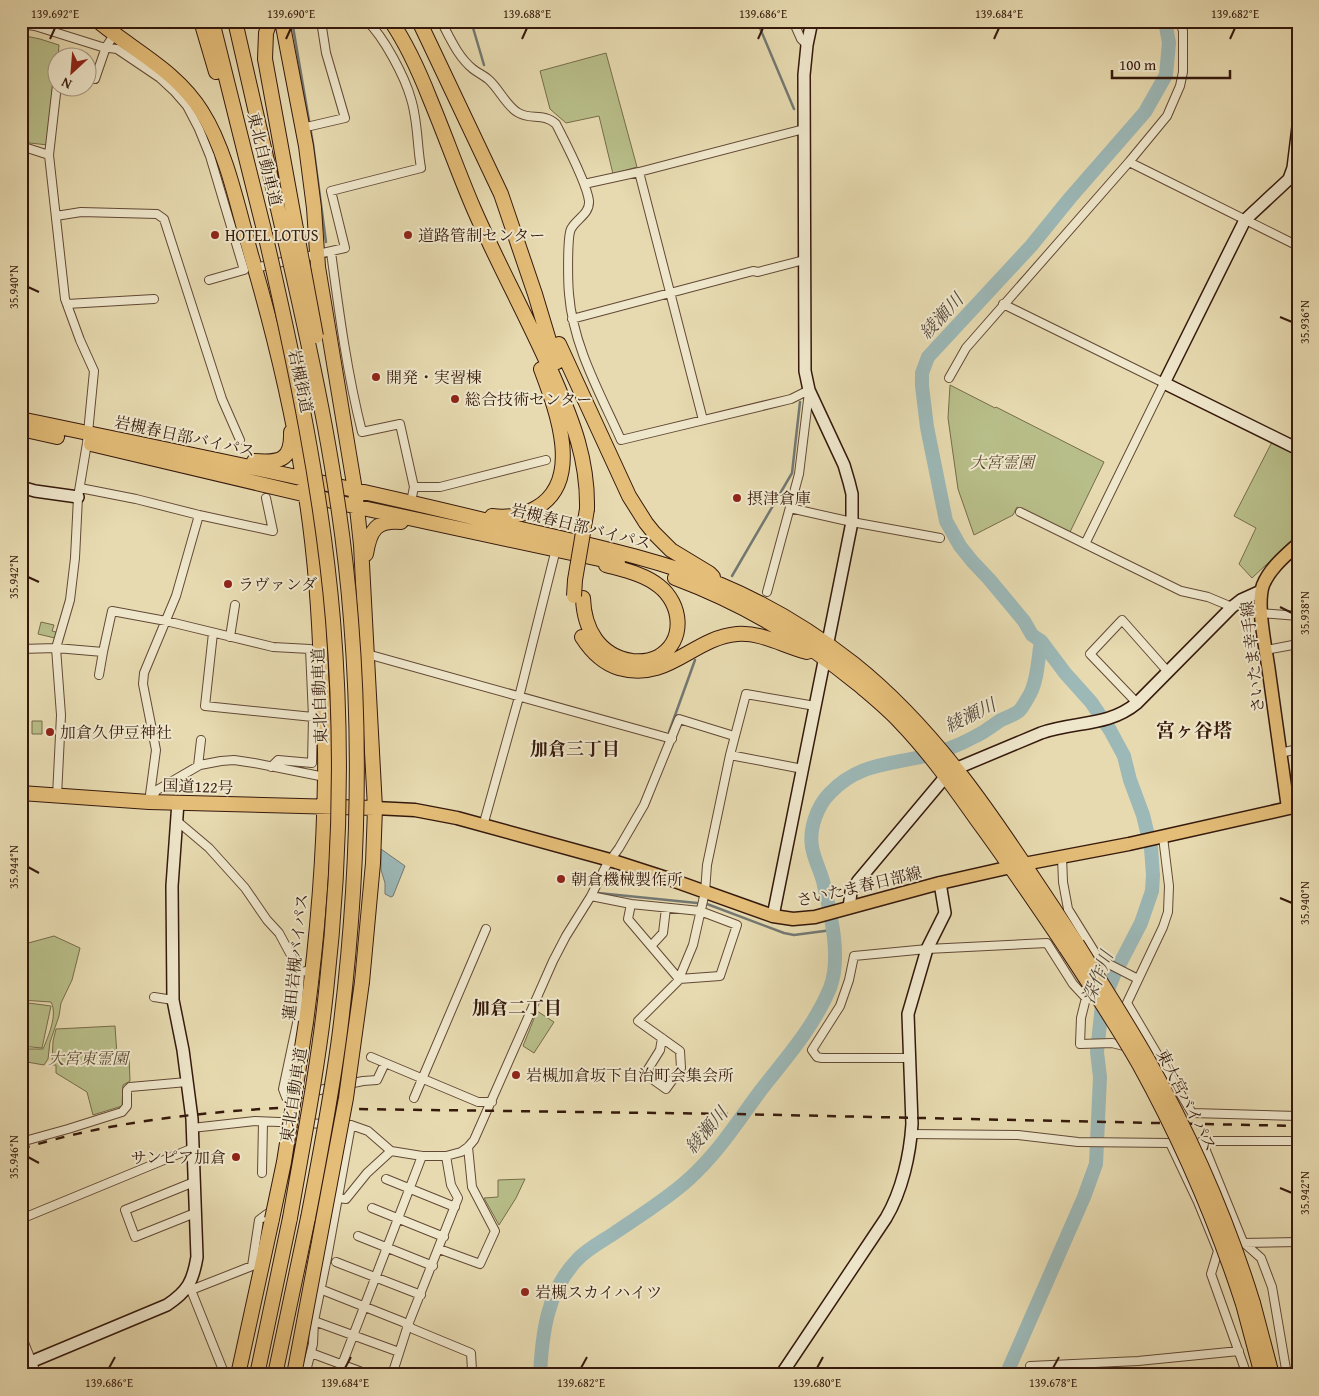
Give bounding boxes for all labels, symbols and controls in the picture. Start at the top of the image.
text: 139.692°E [31,5,79,22]
text: 139.690°E [267,5,315,22]
text: 139.688°E [503,5,551,22]
text: 139.686°E [739,5,787,22]
text: 139.684°E [975,5,1023,22]
text: 139.682°E [1211,5,1259,22]
north arrow [48,48,98,98]
scale bar [1112,48,1229,80]
text: 100 m [1119,54,1157,75]
text: N [57,72,75,95]
street label: 東北自動車道 [242,110,288,208]
place label: HOTEL LOTUS [225,223,319,247]
place label: 道路管制センター [418,223,545,247]
marker: HOTEL LOTUS [209,229,221,241]
marker: 道路管制センター [402,229,414,241]
text: 35.940°N [5,265,22,309]
water label: 綾瀬川 [913,286,971,345]
text: 35.936°N [1296,300,1313,344]
street label: 岩槻街道 [283,347,319,415]
place label: 開発・実習棟 [386,365,482,389]
marker: 開発・実習棟 [370,371,382,383]
place label: 総合技術センター [465,387,592,411]
marker: 総合技術センター [449,393,461,405]
street label: 岩槻春日部バイパス [112,409,258,463]
park label: 大宮霊園 [970,450,1037,474]
place label: 摂津倉庫 [747,486,811,510]
marker: 摂津倉庫 [731,492,743,504]
street label: 岩槻春日部バイパス [508,497,654,555]
text: 35.942°N [5,555,22,599]
place label: ラヴァンダ [238,572,317,596]
marker: ラヴァンダ [222,578,234,590]
text: 35.938°N [1296,591,1313,635]
street label: さいたま幸手線 [1234,600,1270,714]
street label: 東北自動車道 [305,648,333,744]
water label: 綾瀬川 [940,690,1002,739]
district label: 宮ヶ谷塔 [1156,716,1232,744]
place label: 加倉久伊豆神社 [60,720,172,744]
marker: 加倉久伊豆神社 [44,726,56,738]
district label: 加倉三丁目 [530,735,620,762]
street label: 国道122号 [162,773,234,799]
text: 35.944°N [5,845,22,889]
street label: さいたま春日部線 [794,860,924,912]
place label: 朝倉機械製作所 [571,867,683,891]
marker: 朝倉機械製作所 [555,873,567,885]
text: 35.940°N [1296,881,1313,925]
street label: 蓮田岩槻バイパス [276,892,314,1022]
water label: 深作川 [1074,945,1120,1007]
district label: 加倉二丁目 [472,994,562,1021]
street label: 東大宮バイパス [1151,1045,1223,1155]
park label: 大宮東霊園 [48,1046,131,1070]
street label: 東北自動車道 [274,1046,312,1144]
place label: 岩槻加倉坂下自治町会集会所 [526,1063,734,1087]
marker: 岩槻加倉坂下自治町会集会所 [510,1069,522,1081]
water label: 綾瀬川 [678,1099,735,1159]
text: 35.946°N [5,1135,22,1179]
place label: サンピア加倉 [131,1145,226,1169]
marker: サンピア加倉 [230,1151,242,1163]
text: 35.942°N [1296,1171,1313,1215]
place label: 岩槻スカイハイツ [535,1280,662,1304]
marker: 岩槻スカイハイツ [519,1286,531,1298]
text: 139.686°E [85,1374,133,1391]
text: 139.684°E [321,1374,369,1391]
text: 139.682°E [557,1374,605,1391]
text: 139.680°E [793,1374,841,1391]
text: 139.678°E [1029,1374,1077,1391]

